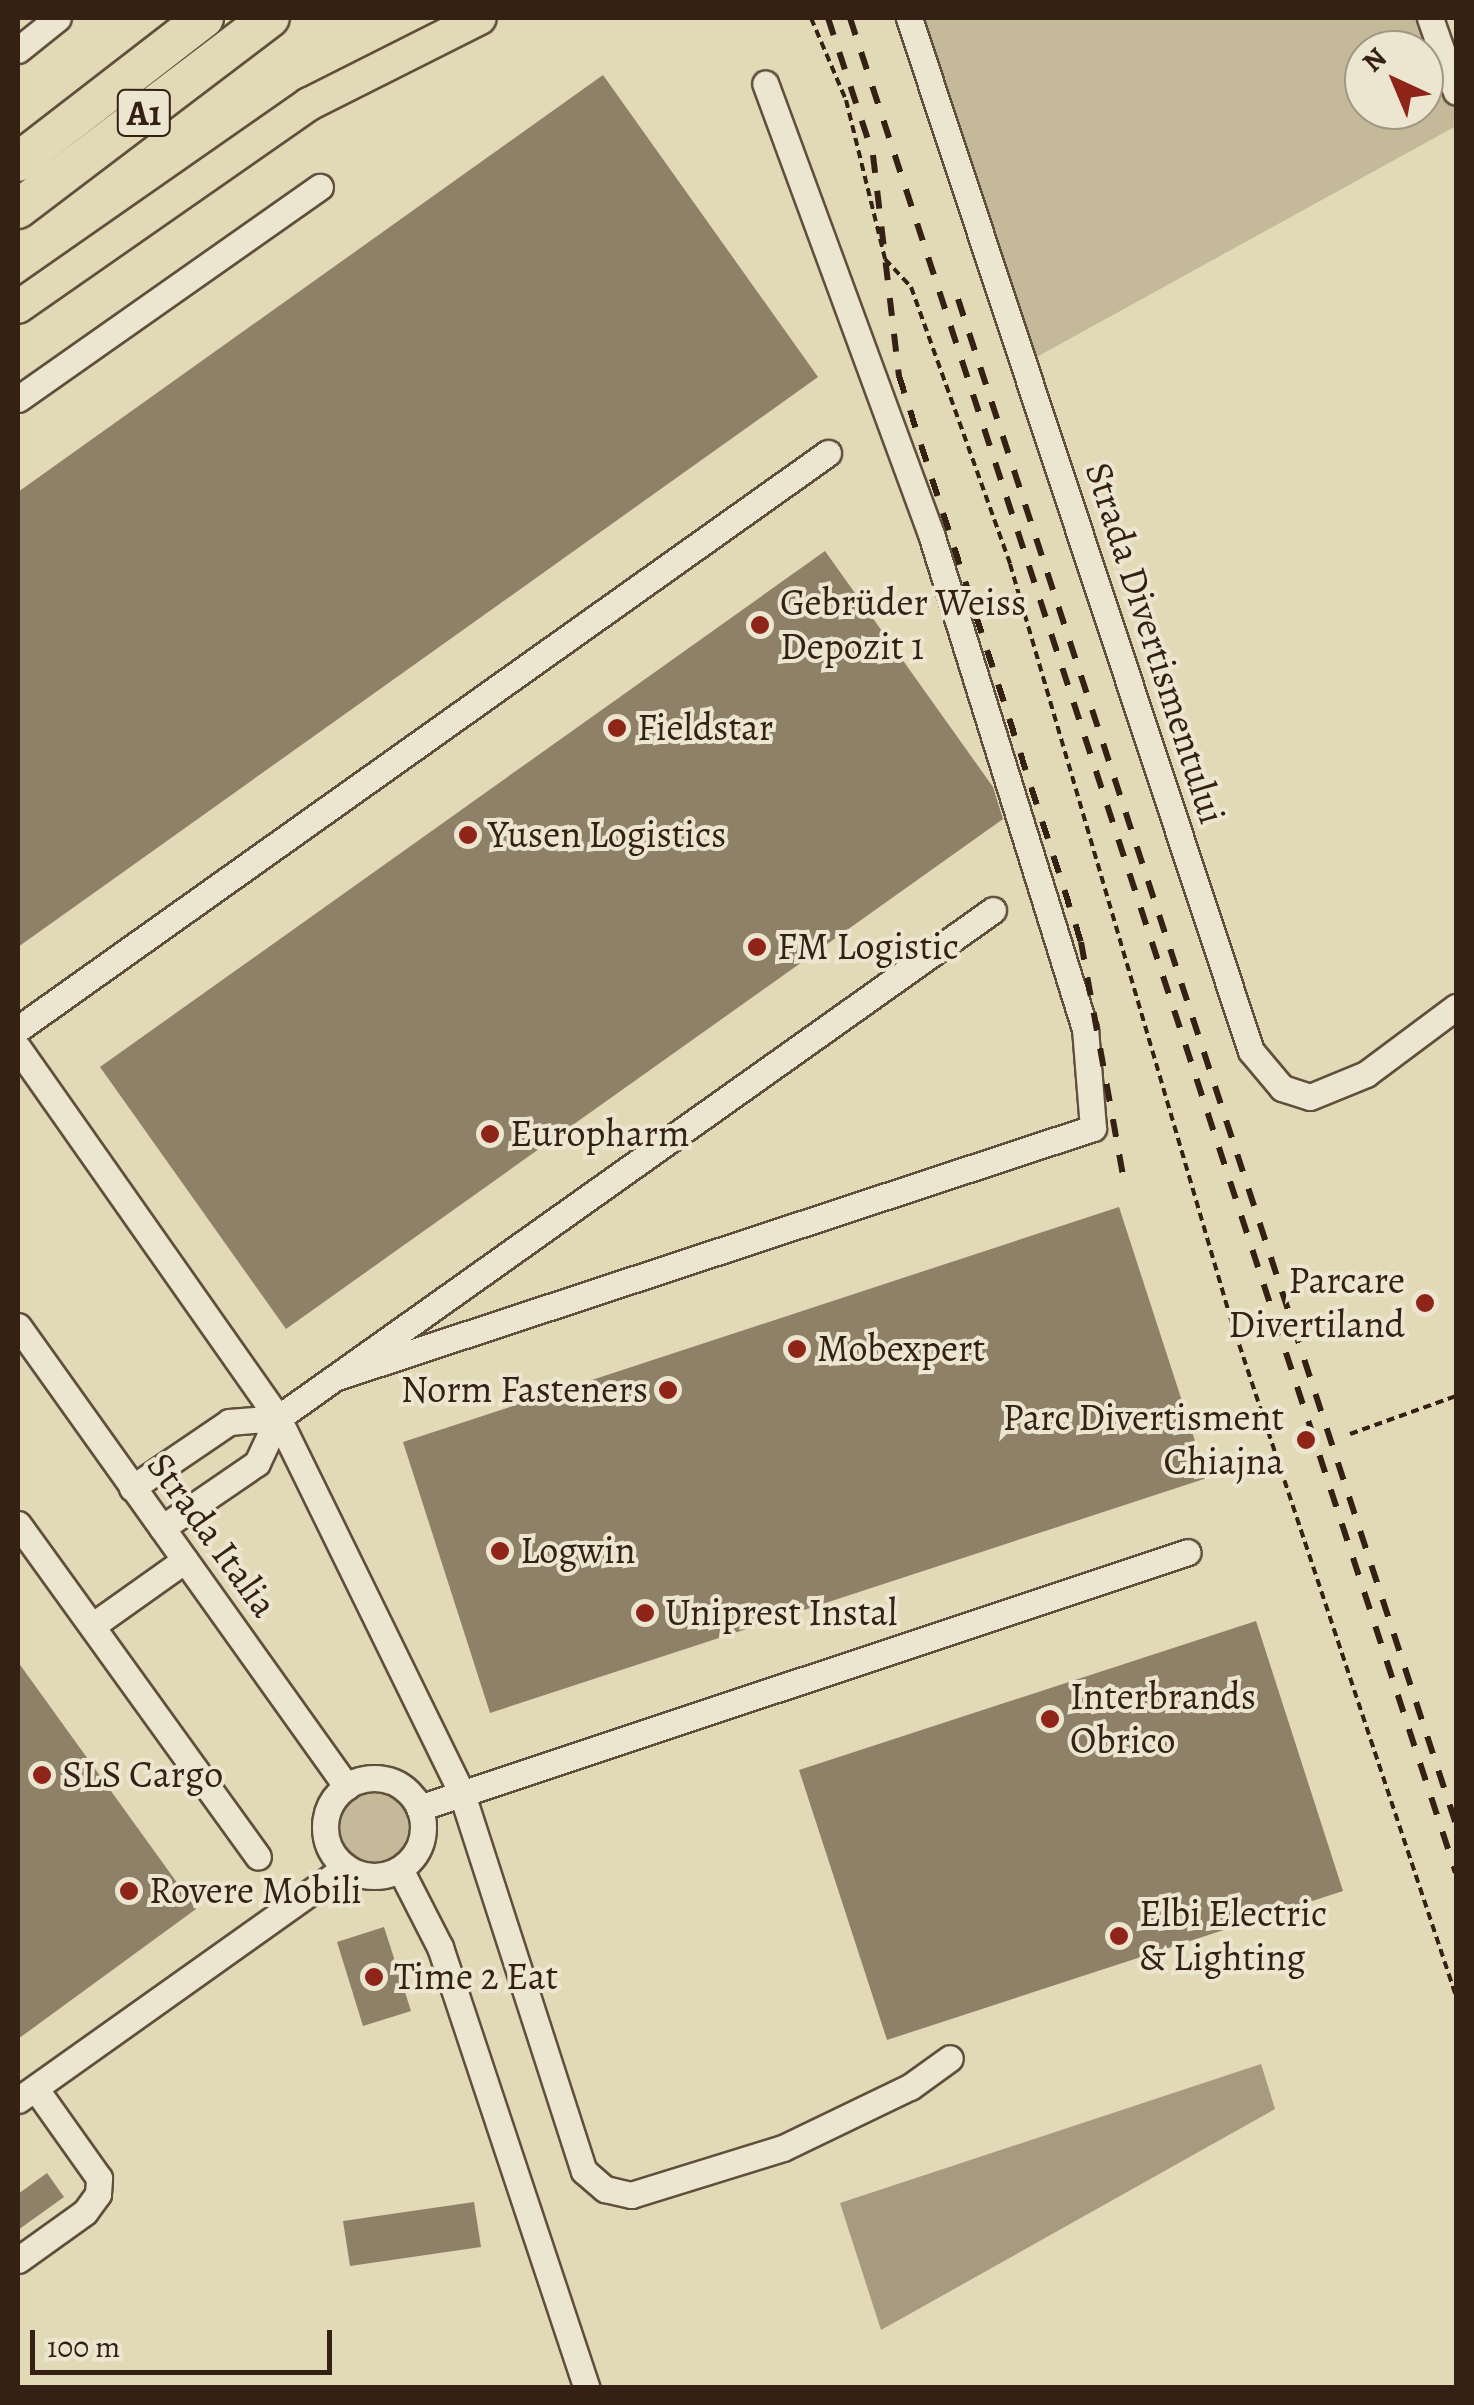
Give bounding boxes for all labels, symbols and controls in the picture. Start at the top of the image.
north arrow [1344,30,1444,130]
text: N [1354,39,1395,81]
road number: A1 [116,83,172,143]
street label: Strada Divertismentului [1075,457,1235,829]
place label: Gebrüder Weiss Depozit 1 [780,580,1026,669]
marker: Gebrüder Weiss Depozit 1 [749,614,771,636]
place label: Fieldstar [637,705,773,751]
marker: Fieldstar [606,717,628,739]
place label: Yusen Logistics [488,812,726,858]
marker: Yusen Logistics [457,824,479,846]
place label: FM Logistic [777,924,959,970]
marker: FM Logistic [746,936,768,958]
place label: Europharm [510,1111,690,1157]
marker: Europharm [479,1123,501,1145]
place label: Parcare Divertiland [1228,1258,1405,1348]
marker: Parcare Divertiland [1414,1292,1436,1314]
place label: Mobexpert [817,1326,985,1372]
marker: Mobexpert [786,1338,808,1360]
place label: Norm Fasteners [401,1367,648,1413]
marker: Norm Fasteners [657,1379,679,1401]
place label: Parc Divertisment Chiajna [1002,1395,1284,1485]
marker: Parc Divertisment Chiajna [1293,1427,1319,1453]
street label: Strada Italia [137,1444,287,1626]
place label: Logwin [520,1528,636,1574]
marker: Logwin [489,1540,511,1562]
place label: Uniprest Instal [665,1590,897,1636]
marker: Uniprest Instal [634,1602,656,1624]
place label: Interbrands Obrico [1070,1674,1256,1764]
marker: Interbrands Obrico [1039,1708,1061,1730]
place label: SLS Cargo [62,1752,223,1798]
marker: SLS Cargo [31,1764,53,1786]
place label: Rovere Mobili [149,1868,362,1914]
marker: Rovere Mobili [118,1880,140,1902]
place label: Elbi Electric & Lighting [1139,1891,1327,1980]
marker: Elbi Electric & Lighting [1108,1925,1130,1947]
place label: Time 2 Eat [394,1954,558,2000]
marker: Time 2 Eat [363,1966,385,1988]
scale bar [35,2310,338,2372]
text: 100 m [47,2327,120,2367]

